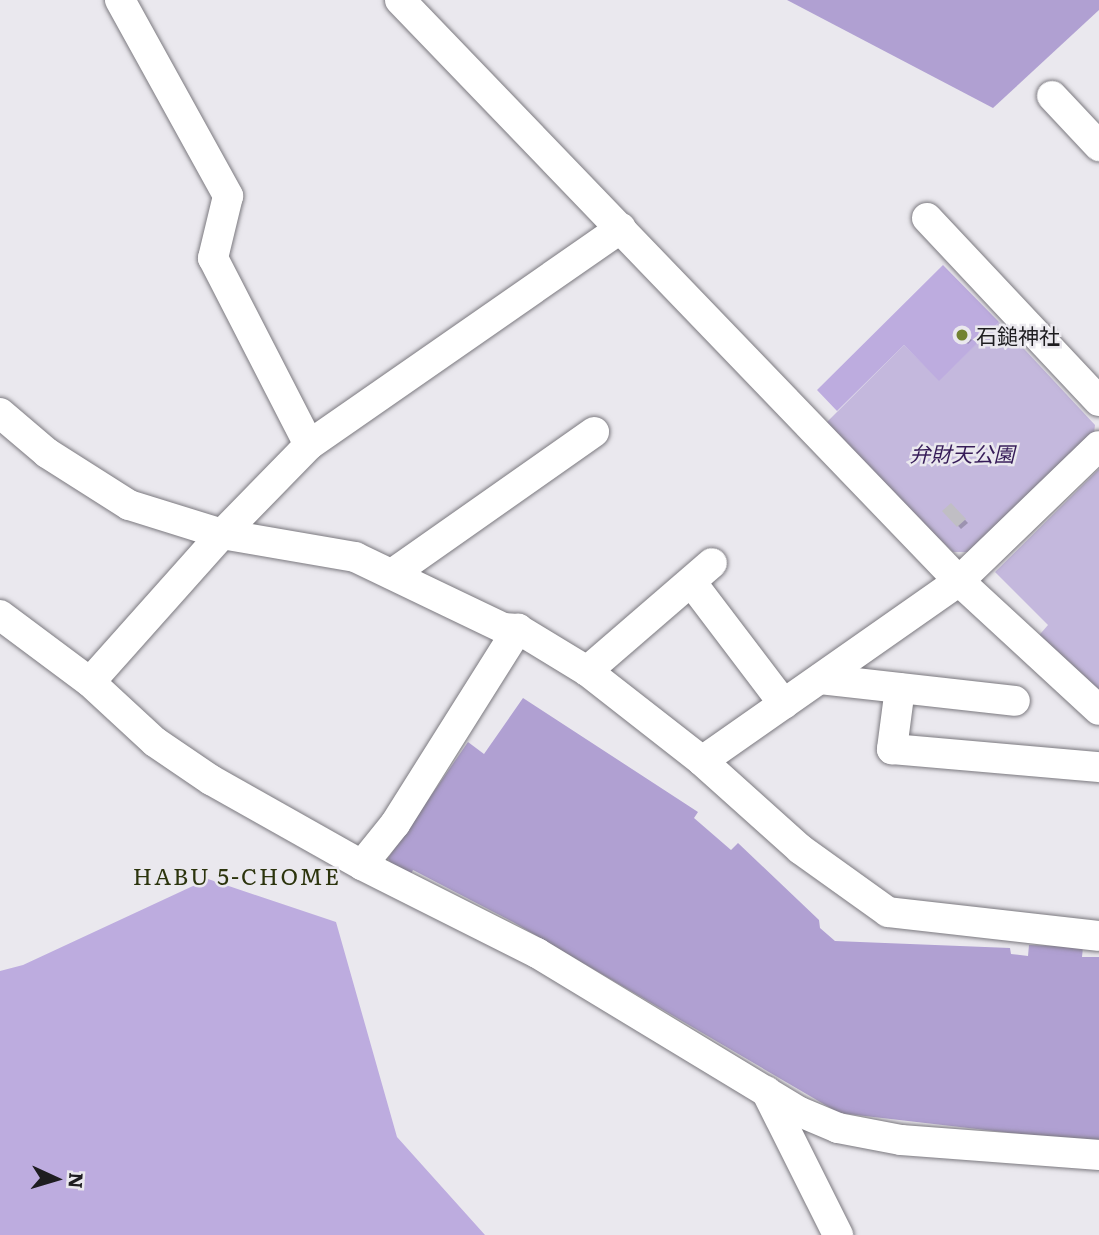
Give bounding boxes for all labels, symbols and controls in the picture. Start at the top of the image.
place label: 石鎚神社 [976,322,1060,348]
marker: 石鎚神社 [954,327,970,343]
park label: 弁財天公園 [910,440,1014,466]
district label: HABU 5-CHOME [134,861,340,889]
north arrow [21,1144,91,1214]
text: N [62,1172,91,1189]

